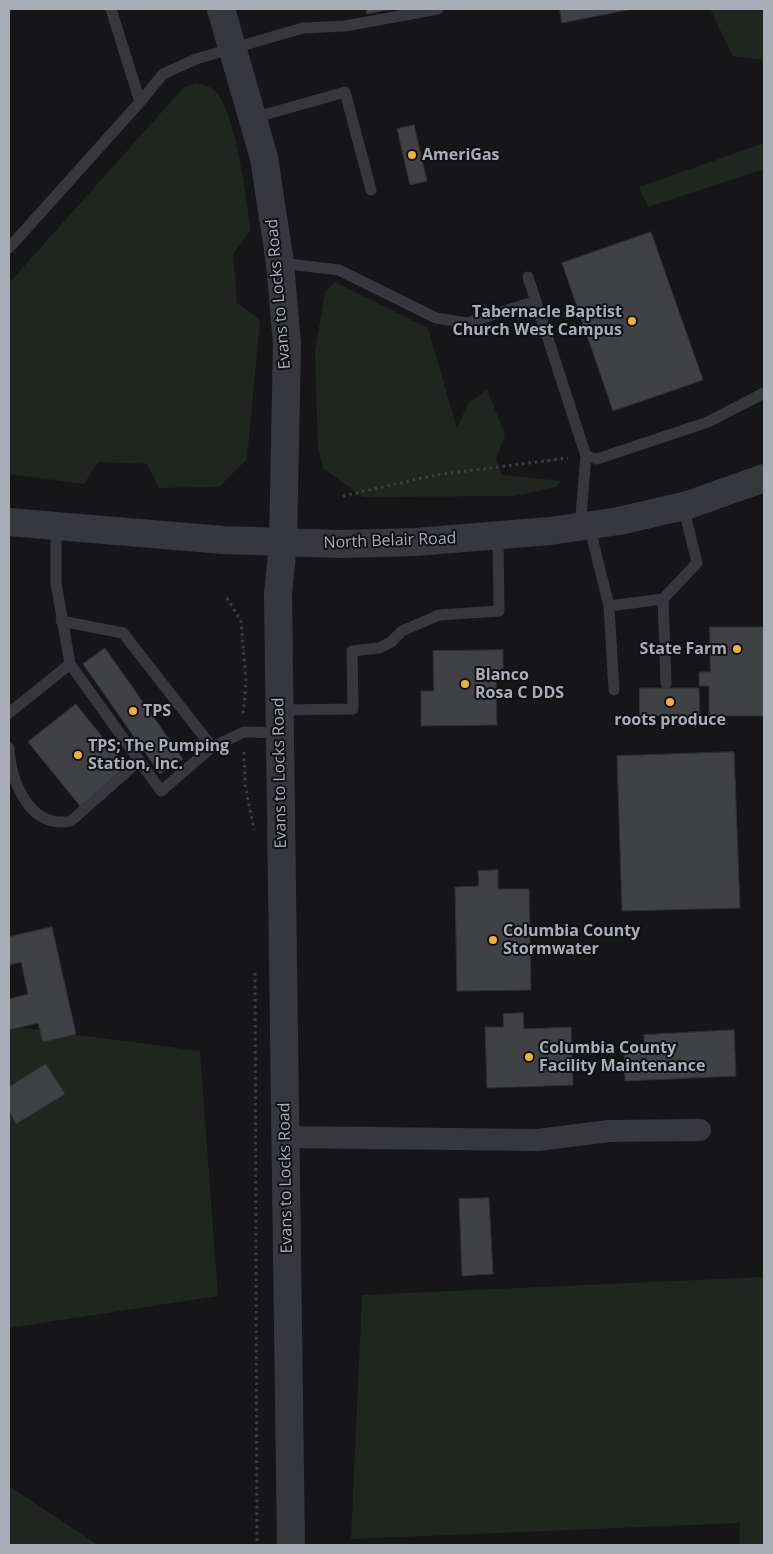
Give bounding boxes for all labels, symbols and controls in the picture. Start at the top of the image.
place label: AmeriGas [422,145,500,165]
marker: AmeriGas [406,149,418,161]
street label: Evans to Locks Road [263,218,295,370]
place label: Tabernacle Baptist Church West Campus [452,302,622,340]
marker: Tabernacle Baptist Church West Campus [626,315,638,327]
street label: North Belair Road [323,529,457,553]
place label: State Farm [640,639,727,659]
marker: State Farm [731,643,743,655]
place label: Blanco Rosa C DDS [475,665,564,703]
marker: Blanco Rosa C DDS [459,678,471,690]
marker: roots produce [664,696,676,708]
street label: Evans to Locks Road [269,697,291,849]
place label: TPS [143,701,171,721]
marker: TPS [127,705,139,717]
place label: roots produce [614,710,726,730]
place label: TPS; The Pumping Station, Inc. [88,736,229,774]
marker: TPS; The Pumping Station, Inc. [72,749,84,761]
place label: Columbia County Stormwater [503,921,640,959]
marker: Columbia County Stormwater [487,934,499,946]
place label: Columbia County Facility Maintenance [539,1038,705,1076]
marker: Columbia County Facility Maintenance [523,1051,535,1063]
street label: Evans to Locks Road [275,1102,297,1254]

